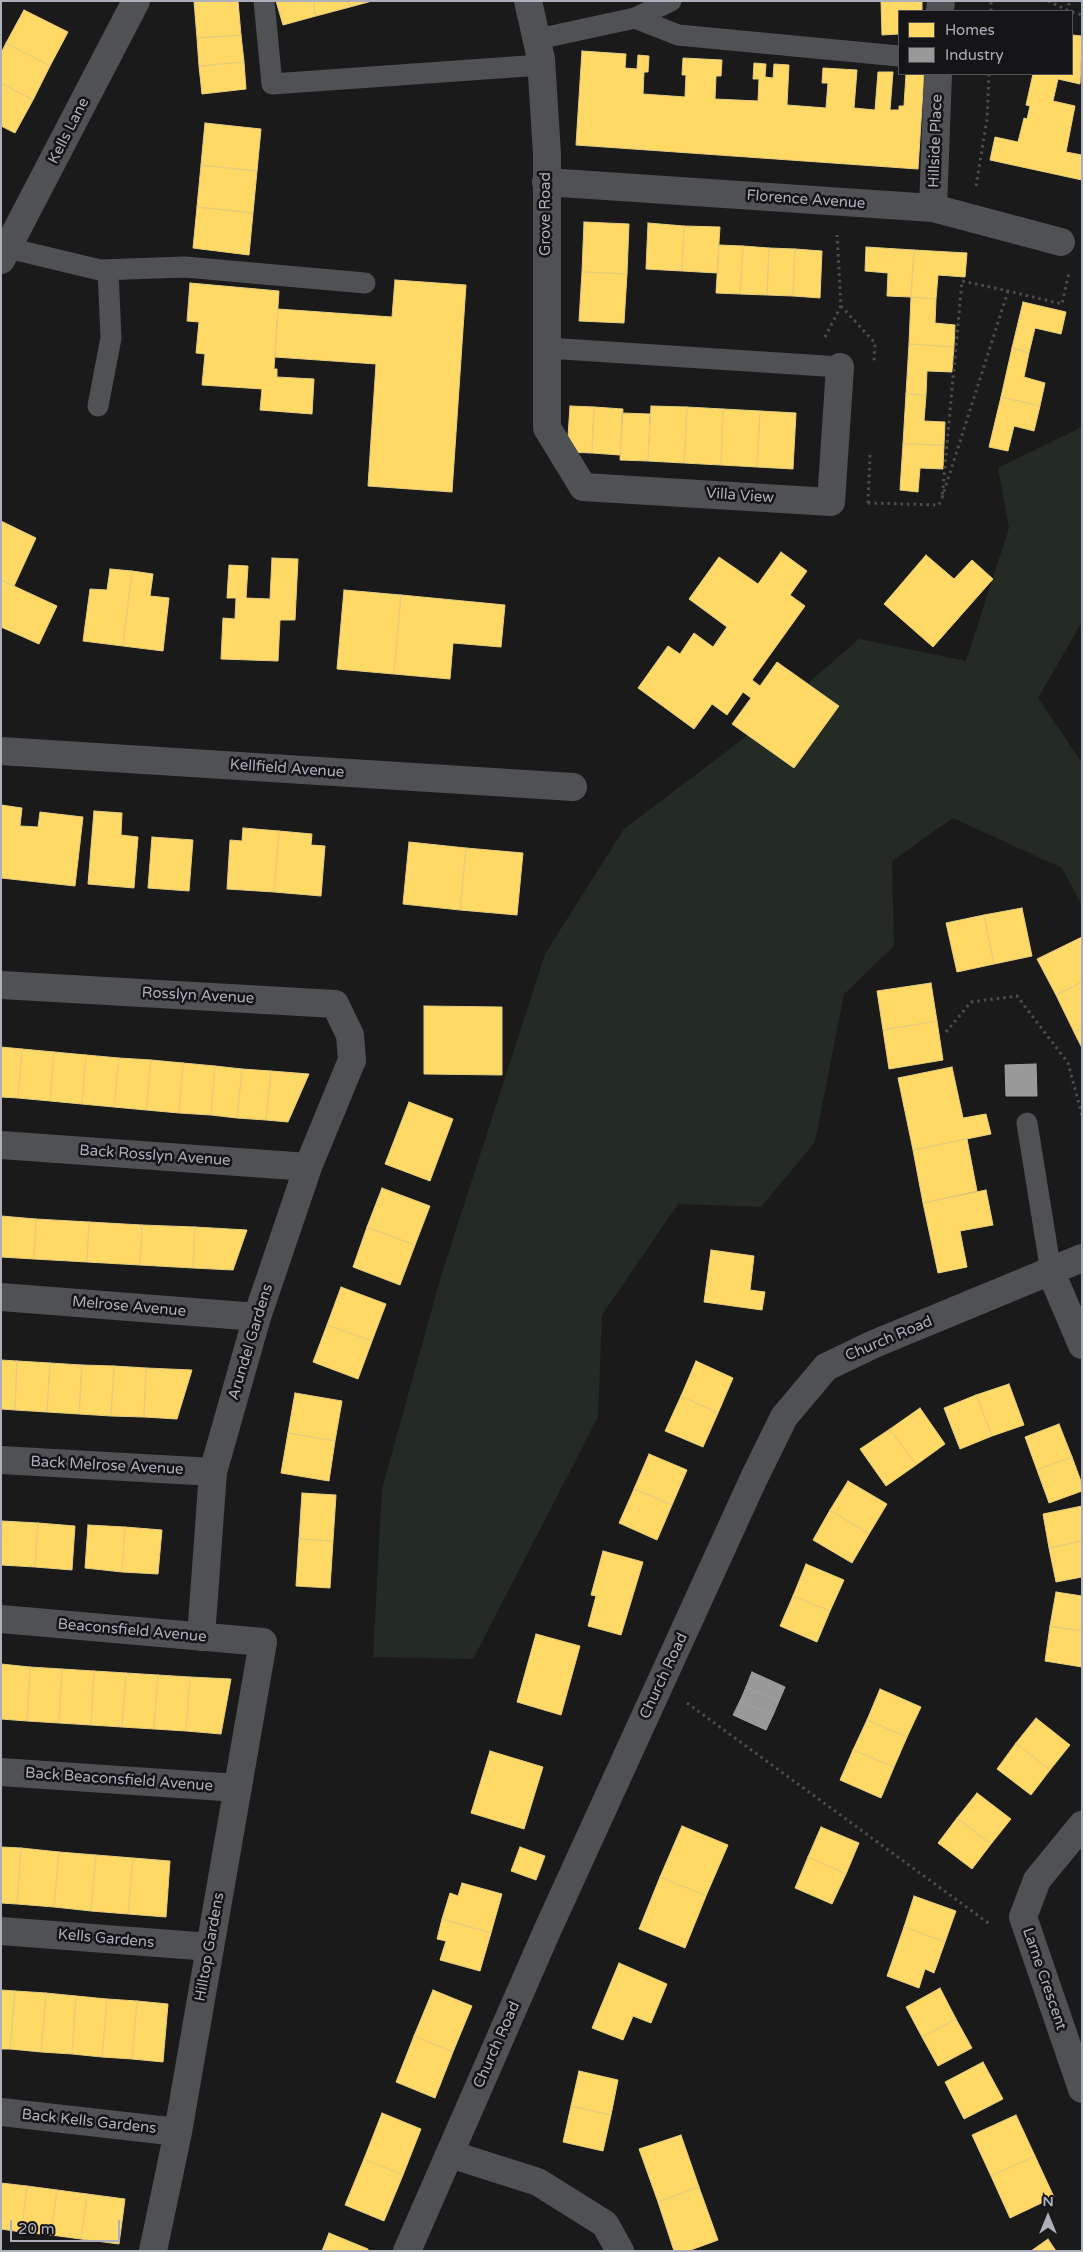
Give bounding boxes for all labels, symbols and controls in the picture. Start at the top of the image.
legend [898,10,1073,75]
text: Homes [945,21,995,39]
text: Industry [945,46,1004,64]
street label: Hillside Place [925,94,947,188]
street label: Kells Lane [45,95,93,167]
street label: Grove Road [537,172,555,256]
street label: Florence Avenue [746,187,866,213]
street label: Villa View [705,485,775,507]
street label: Kellfield Avenue [229,756,345,782]
street label: Rosslyn Avenue [141,984,255,1008]
street label: Back Rosslyn Avenue [79,1142,231,1170]
street label: Arundel Gardens [225,1282,277,1402]
street label: Melrose Avenue [71,1293,187,1321]
street label: Church Road [843,1313,935,1365]
street label: Back Melrose Avenue [30,1453,184,1479]
street label: Beaconsfield Avenue [57,1616,207,1646]
street label: Church Road [636,1630,692,1722]
street label: Back Beaconsfield Avenue [24,1764,214,1796]
street label: Hilltop Gardens [192,1891,228,2003]
street label: Larne Crescent [1018,1925,1070,2033]
street label: Kells Gardens [57,1926,155,1952]
street label: Church Road [470,1999,524,2091]
street label: Back Kells Gardens [21,2106,157,2138]
north arrow [1023,2192,1073,2242]
text: N [1042,2193,1054,2210]
scale bar [12,2210,122,2242]
text: 20 m [18,2220,55,2238]

